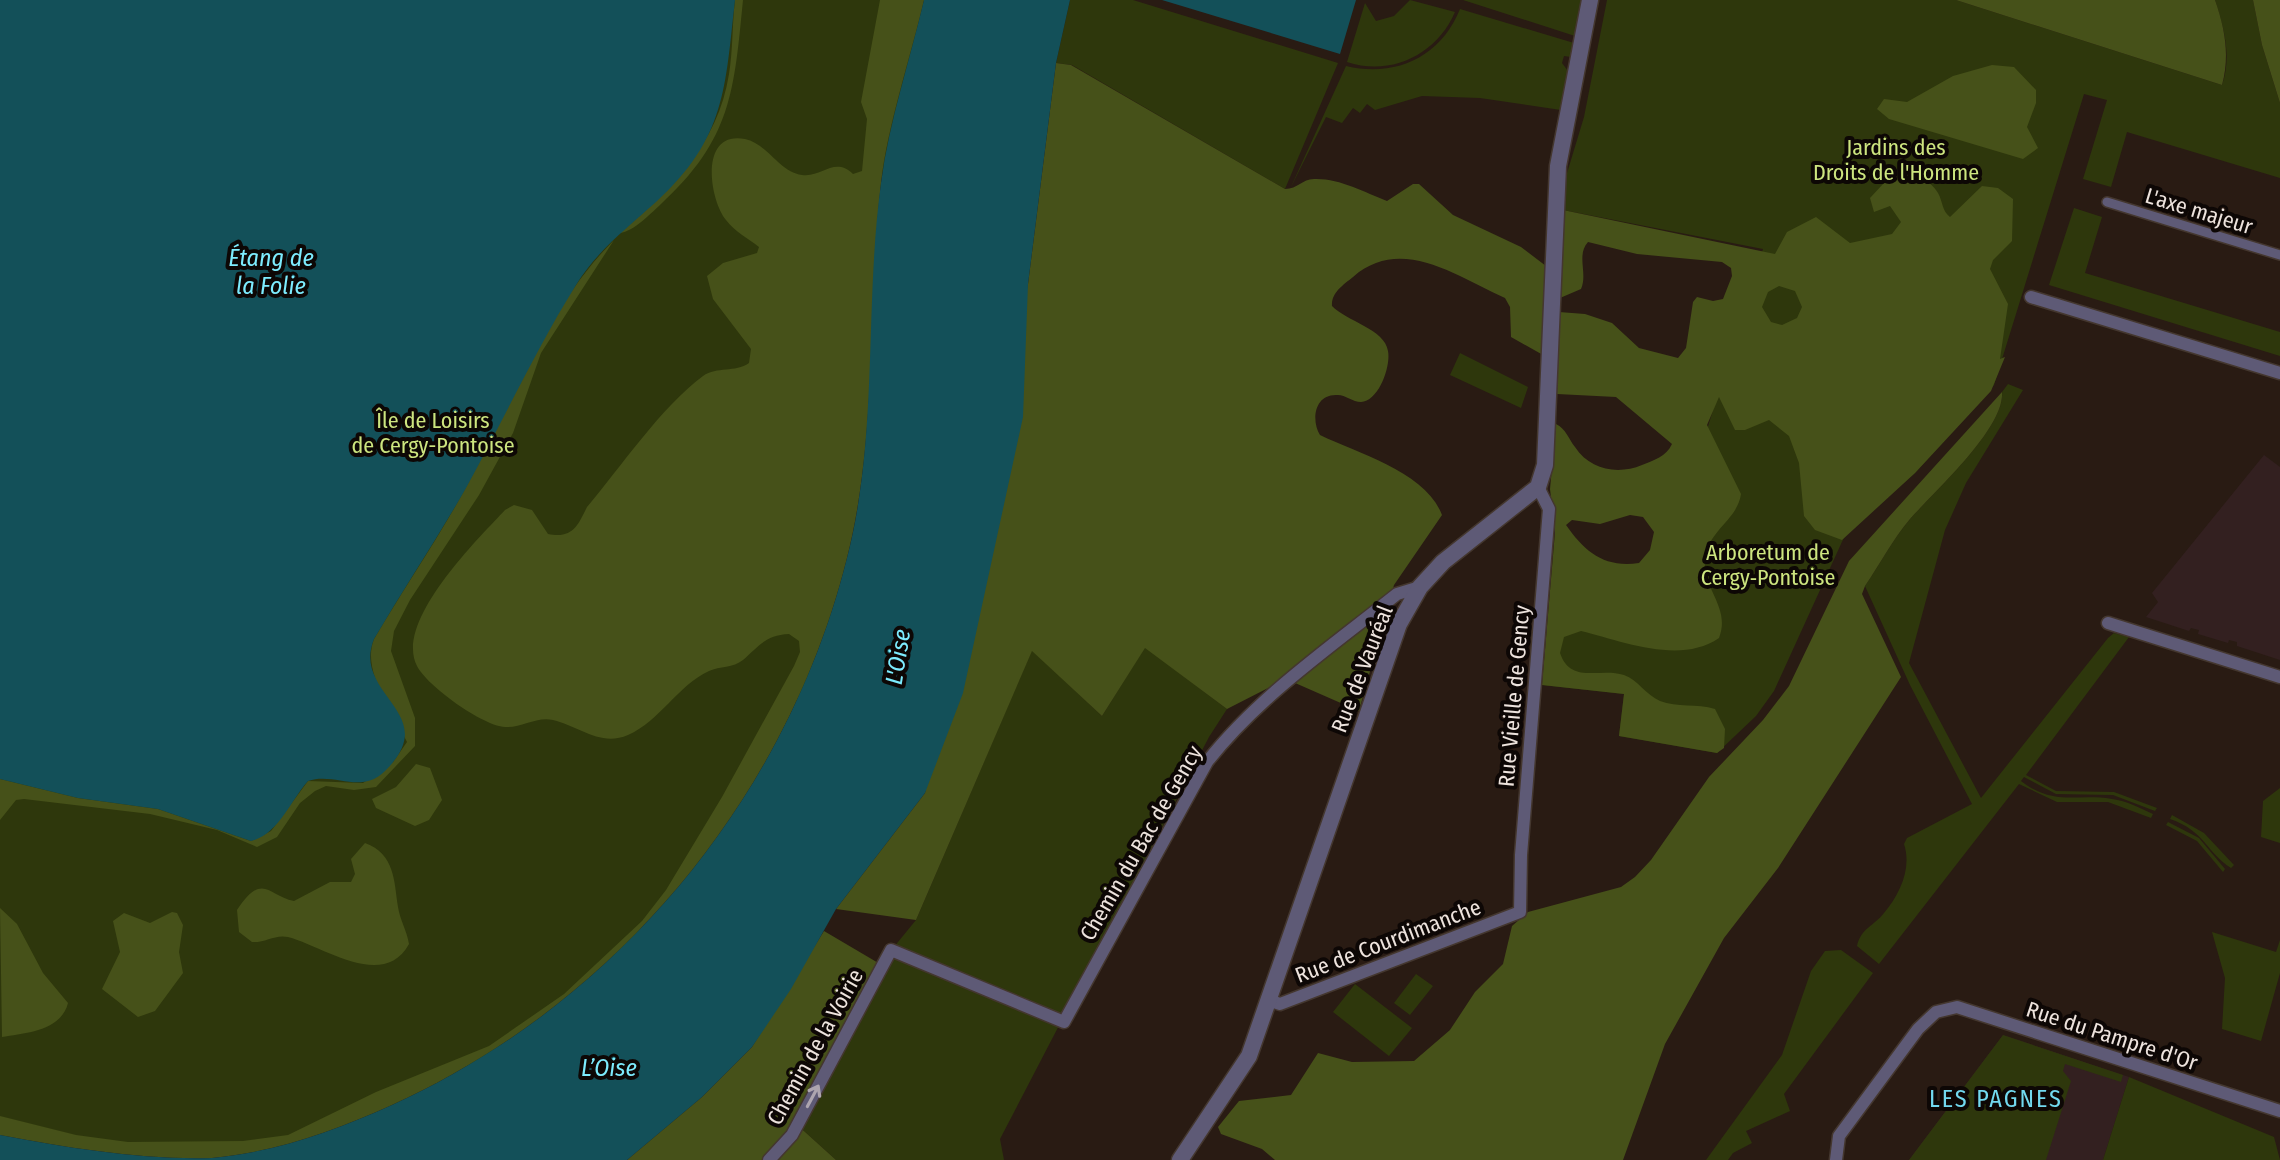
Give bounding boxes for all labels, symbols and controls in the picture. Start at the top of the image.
park label: Jardins des Droits de l'Homme [1813,134,1979,186]
street label: L'axe majeur [2142,182,2256,240]
water label: Étang de la Folie [228,243,314,300]
park label: Île de Loisirs de Cergy-Pontoise [351,407,515,459]
park label: Arboretum de Cergy‐Pontoise [1701,539,1835,591]
street label: Rue de Vauréal [1325,601,1399,736]
street label: Rue Vieille de Gency [1493,604,1535,788]
water label: L'Oise [880,627,916,687]
street label: Chemin du Bac de Gency [1074,741,1208,945]
street label: Rue de Courdimanche [1291,893,1485,989]
street label: Chemin de la Voirie [761,964,869,1130]
street label: Rue du Pampre d'Or [2023,996,2201,1077]
water label: L’Oise [581,1054,637,1082]
one-way arrow [805,1085,821,1109]
district label: LES PAGNES [1929,1085,2063,1113]

